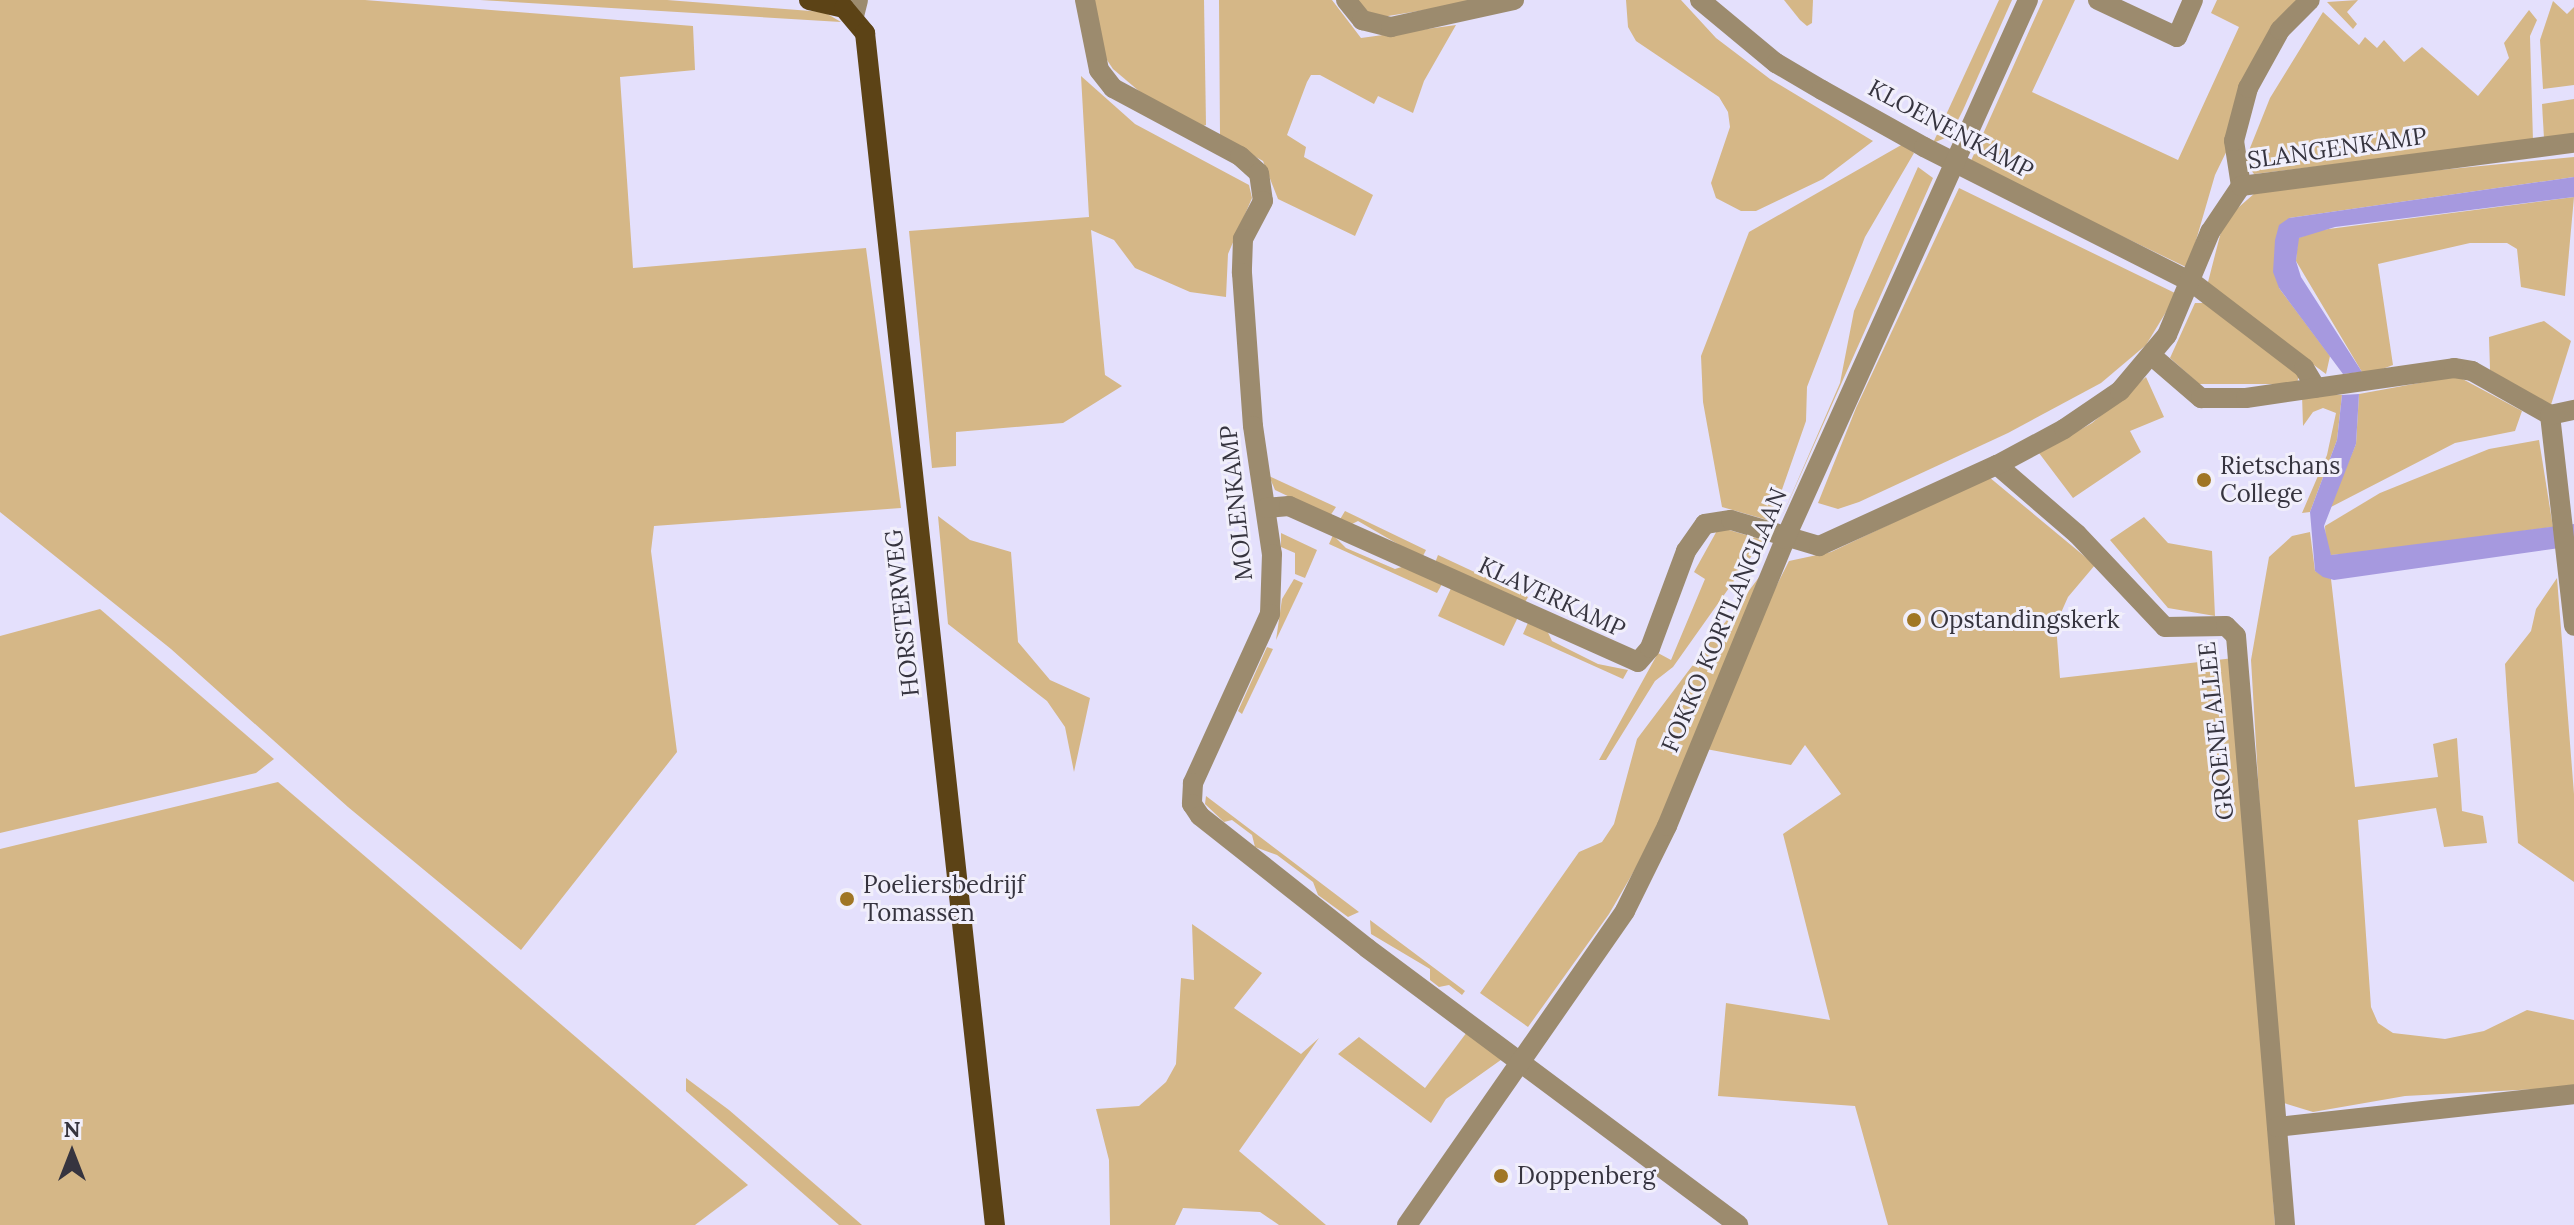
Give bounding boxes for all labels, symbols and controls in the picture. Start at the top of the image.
street label: KLOENENKAMP [1863,73,2039,185]
street label: SLANGENKAMP [2246,121,2428,175]
street label: MOLENKAMP [1214,424,1258,582]
place label: Rietschans College [2220,452,2340,508]
marker: Rietschans College [2195,471,2213,489]
street label: FOKKO KORTLANGLAAN [1655,484,1793,756]
street label: HORSTERWEG [879,528,925,698]
street label: KLAVERKAMP [1474,550,1630,644]
place label: Opstandingskerk [1930,606,2120,634]
marker: Opstandingskerk [1905,611,1923,629]
street label: GROENE ALLEE [2192,640,2240,822]
place label: Poeliersbedrijf Tomassen [863,871,1025,927]
marker: Poeliersbedrijf Tomassen [838,890,856,908]
north arrow [32,1113,112,1193]
text: N [63,1115,81,1143]
place label: Doppenberg [1517,1162,1656,1190]
marker: Doppenberg [1492,1167,1510,1185]

